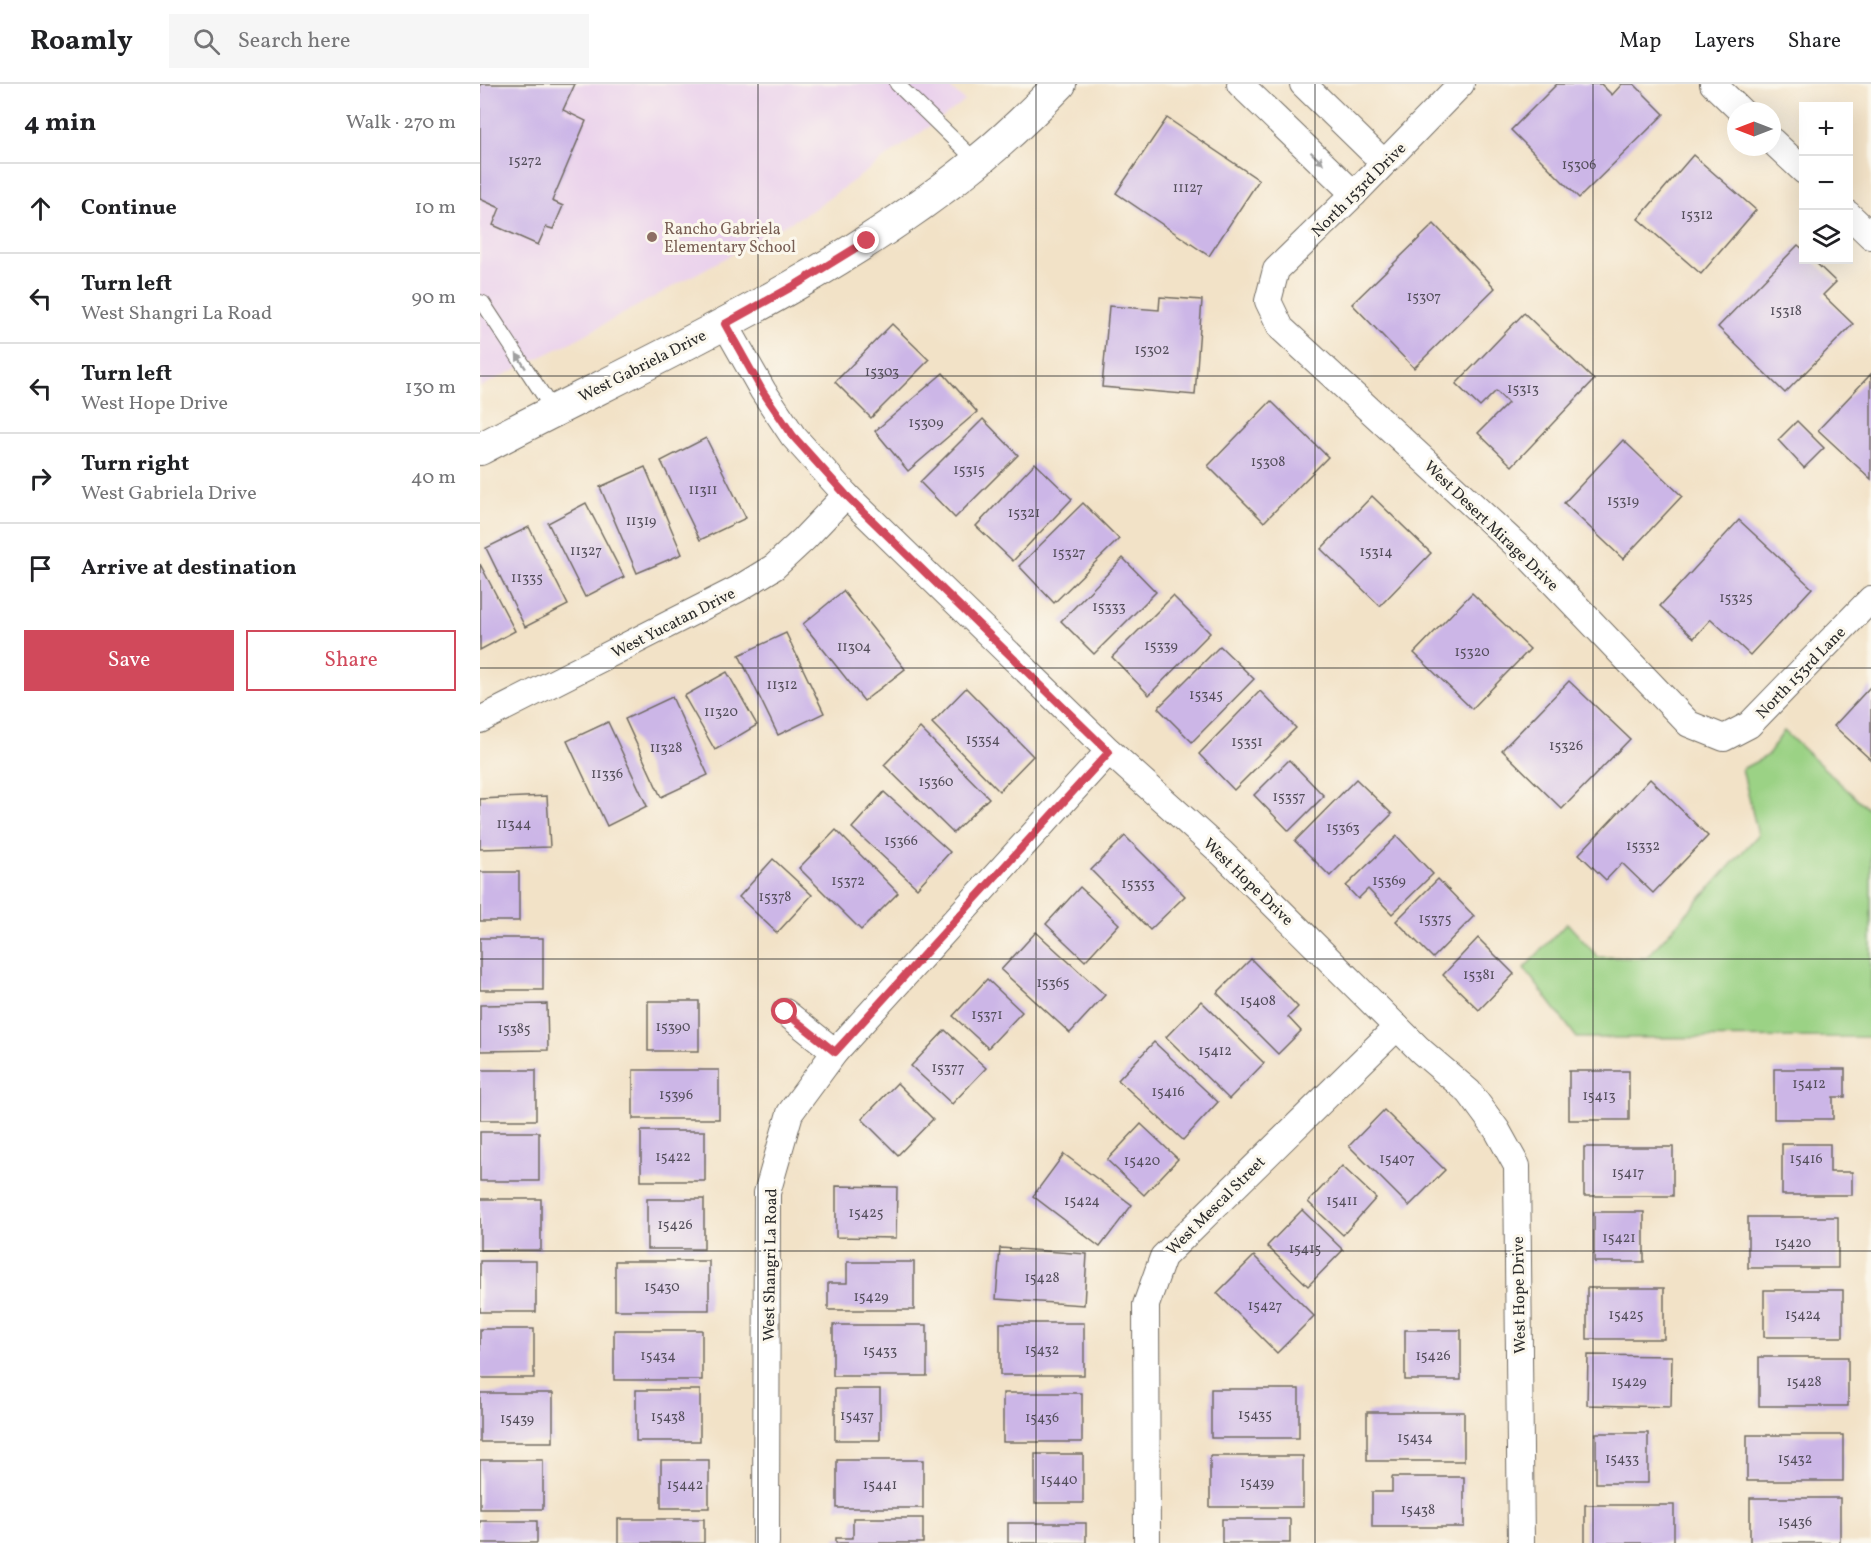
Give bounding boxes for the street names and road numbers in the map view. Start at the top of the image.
street label: North 153rd Drive [1307,138,1412,243]
street label: West Gabriela Drive [575,325,711,408]
street label: West Desert Mirage Drive [1418,456,1563,597]
street label: West Yucatan Drive [608,583,740,664]
street label: North 153rd Lane [1752,622,1851,724]
street label: West Hope Drive [1198,834,1298,931]
street label: West Mescal Street [1162,1152,1271,1261]
street label: West Shangri La Road [759,1188,783,1342]
street label: West Hope Drive [1508,1236,1532,1354]

